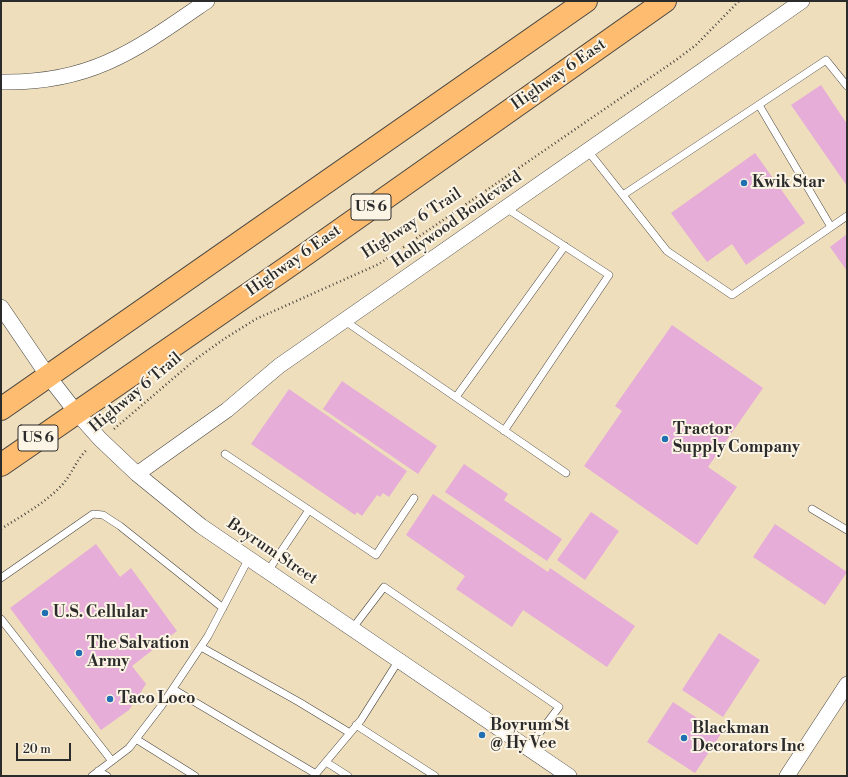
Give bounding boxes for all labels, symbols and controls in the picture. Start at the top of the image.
street label: Highway 6 East [508,35,610,115]
street label: Hollywood Boulevard [388,168,526,272]
place label: Kwik Star [752,173,825,193]
marker: Kwik Star [739,178,749,188]
street label: Highway 6 Trail [359,185,465,263]
road number: US 6 [351,194,391,220]
street label: Highway 6 East [243,221,345,301]
street label: Highway 6 Trail [86,349,186,437]
place label: Tractor Supply Company [673,420,800,458]
road number: US 6 [18,425,58,451]
marker: Tractor Supply Company [660,434,670,444]
street label: Boyrum Street [223,515,321,589]
place label: U.S. Cellular [53,603,148,623]
marker: U.S. Cellular [40,608,50,618]
place label: The Salvation Army [87,634,189,672]
marker: The Salvation Army [74,648,84,658]
place label: Taco Loco [118,689,195,709]
marker: Taco Loco [105,694,115,704]
place label: Boyrum St @ Hy Vee [490,716,570,754]
place label: Blackman Decorators Inc [692,719,805,757]
marker: Boyrum St @ Hy Vee [477,730,487,740]
marker: Blackman Decorators Inc [679,733,689,743]
scale bar [18,735,73,761]
text: 20 m [23,742,51,757]

